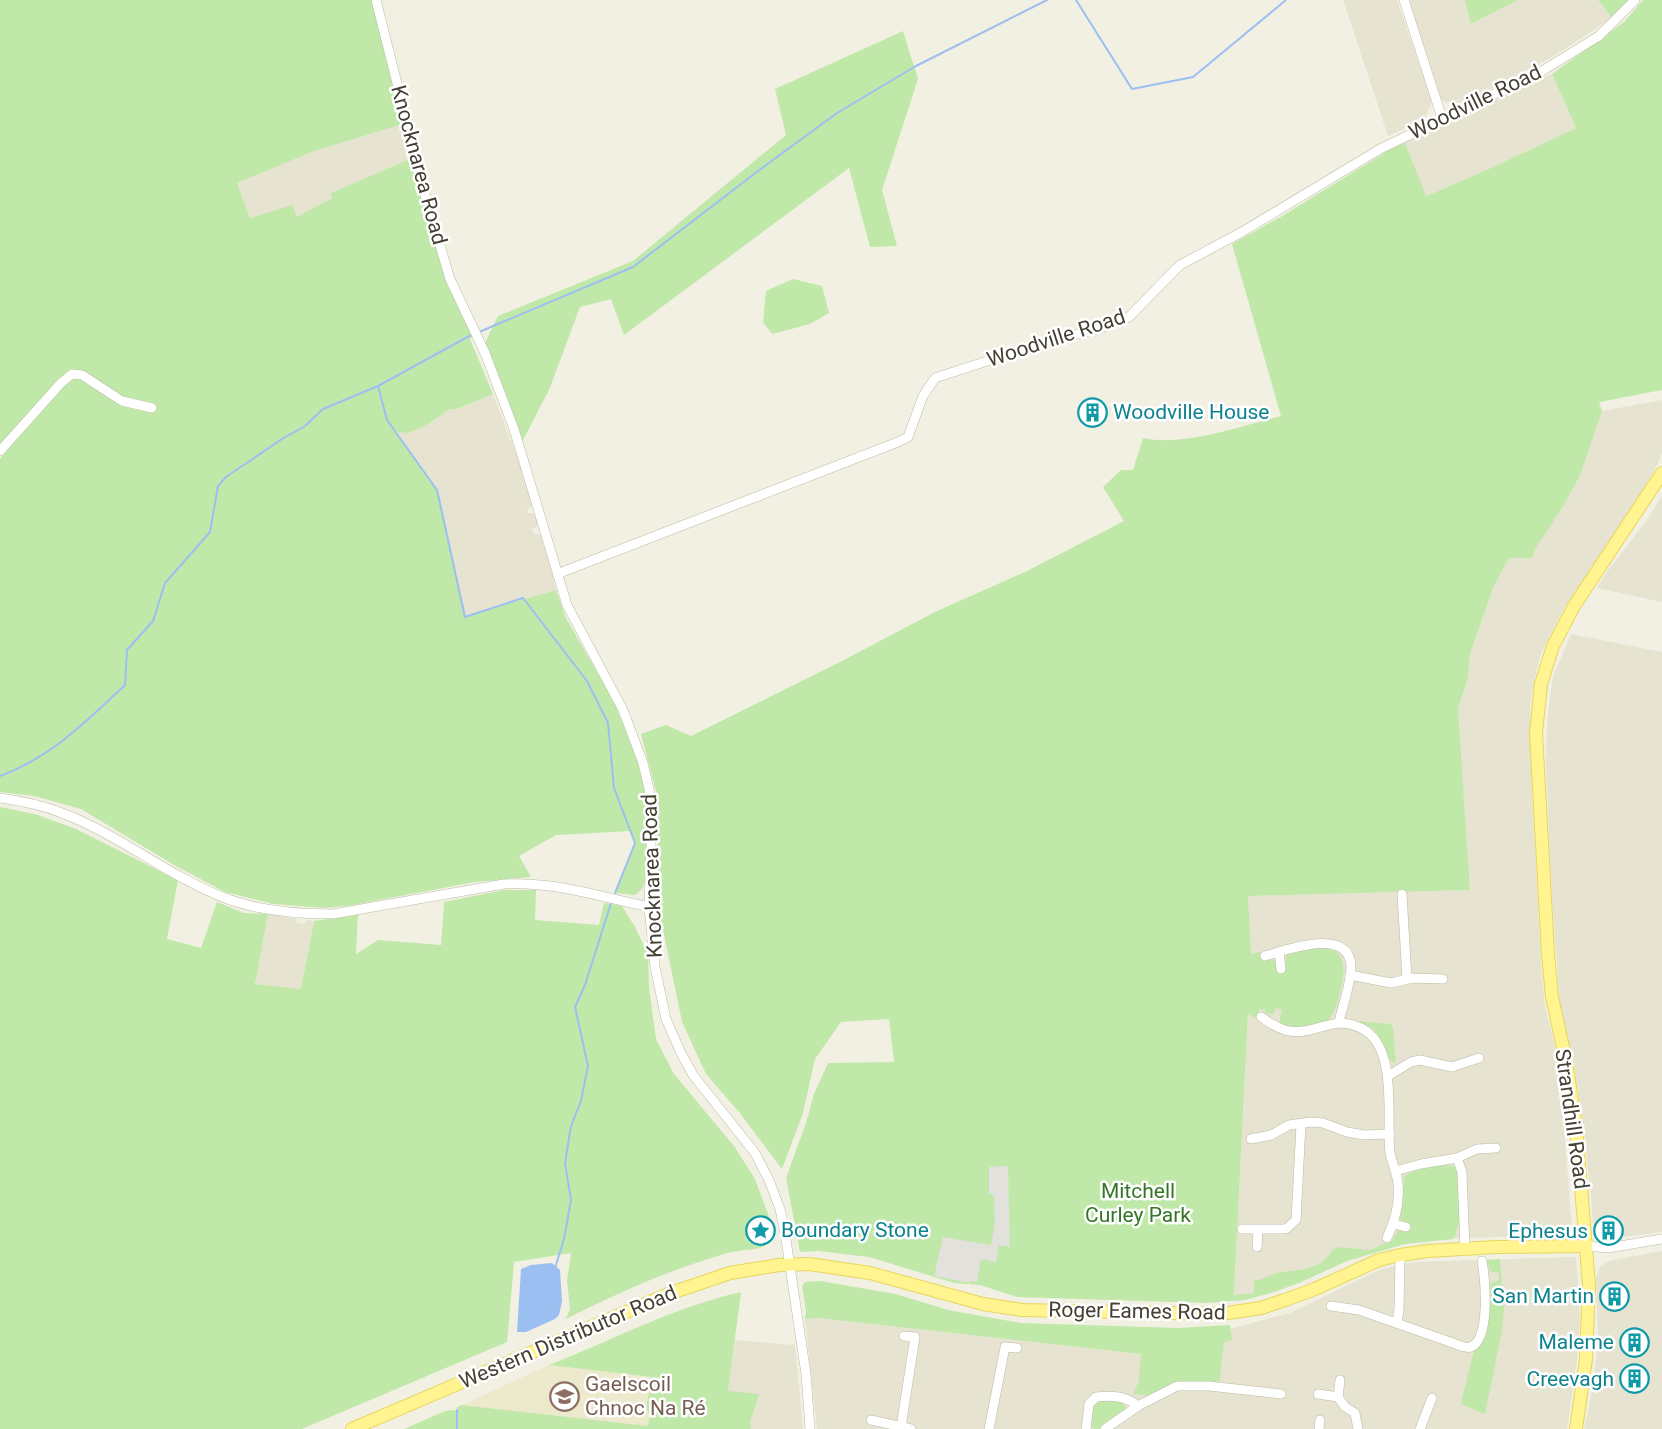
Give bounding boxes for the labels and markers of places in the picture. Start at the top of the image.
building icon: Woodville House [1076,396,1108,428]
place label: Woodville House [1113,400,1269,424]
place icon: Boundary Stone [744,1214,776,1246]
building icon: Ephesus [1593,1215,1625,1247]
place label: Boundary Stone [781,1218,929,1242]
place label: Ephesus [1508,1219,1588,1243]
building icon: San Martin [1599,1280,1631,1312]
place label: San Martin [1492,1284,1594,1308]
building icon: Maleme [1619,1326,1651,1358]
place label: Maleme [1538,1330,1614,1354]
building icon: Creevagh [1619,1363,1651,1395]
place label: Creevagh [1526,1367,1614,1391]
place label: Gaelscoil Chnoc Na Ré [585,1372,706,1420]
school or university icon: Gaelscoil Chnoc Na Ré [548,1380,580,1412]

